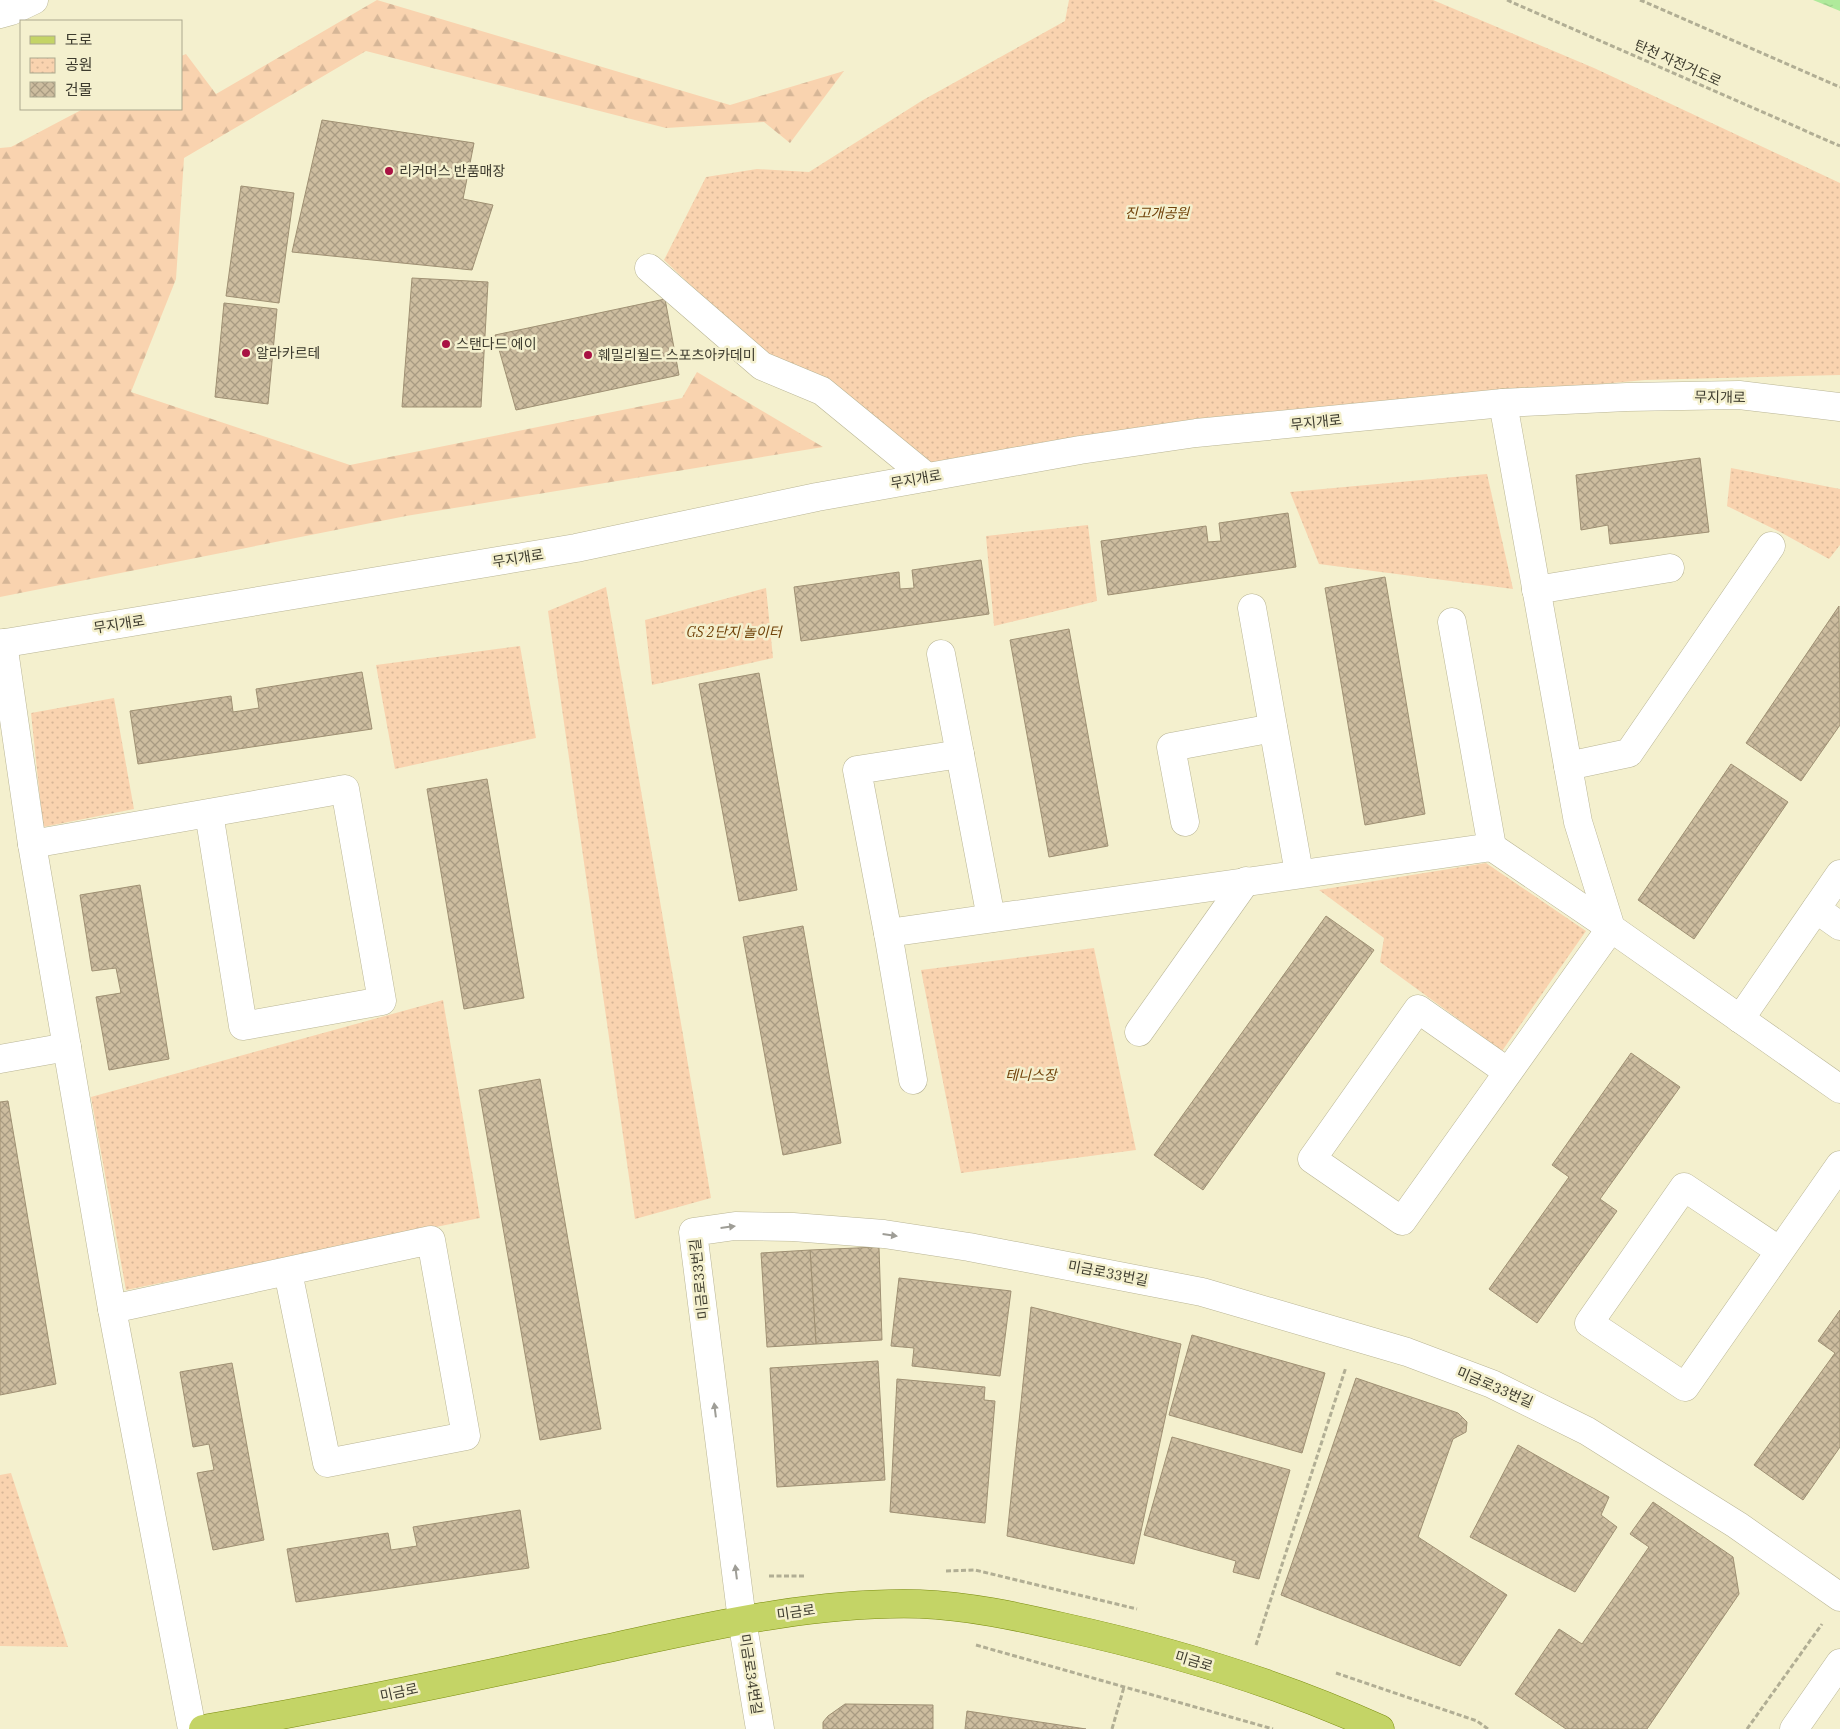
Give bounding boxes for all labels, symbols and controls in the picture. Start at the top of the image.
legend [20,20,182,110]
text: 도로 [65,30,93,49]
street label: 탄천 자전거도로 [1632,36,1724,90]
text: 공원 [65,55,93,74]
text: 건물 [65,80,93,99]
place label: 리커머스 반품매장 [399,162,505,180]
marker: 리커머스 반품매장 [383,165,395,177]
park label: 진고개공원 [1125,204,1190,222]
place label: 스탠다드 에이 [456,335,537,353]
marker: 스탠다드 에이 [440,338,452,350]
place label: 알라카르테 [256,344,320,362]
place label: 훼밀리월드 스포츠아카데미 [598,346,756,364]
marker: 알라카르테 [240,347,252,359]
marker: 훼밀리월드 스포츠아카데미 [582,349,594,361]
street label: 무지개로 [1694,388,1746,406]
street label: 무지개로 [1289,410,1343,434]
street label: 무지개로 [889,466,943,492]
street label: 무지개로 [491,545,545,571]
street label: 무지개로 [92,611,146,637]
park label: GS 2단지 놀이터 [686,623,784,641]
park label: 테니스장 [1005,1066,1059,1084]
one-way arrow [720,1223,736,1231]
one-way arrow [882,1232,898,1240]
street label: 미금로33번길 [686,1238,712,1320]
street label: 미금로33번길 [1066,1256,1150,1290]
street label: 미금로33번길 [1454,1363,1536,1411]
one-way arrow [711,1402,719,1418]
one-way arrow [732,1563,740,1579]
street label: 미금로 [776,1600,817,1624]
street label: 미금로34번길 [736,1632,766,1716]
street label: 미금로 [1173,1647,1215,1675]
street label: 미금로 [378,1679,420,1705]

